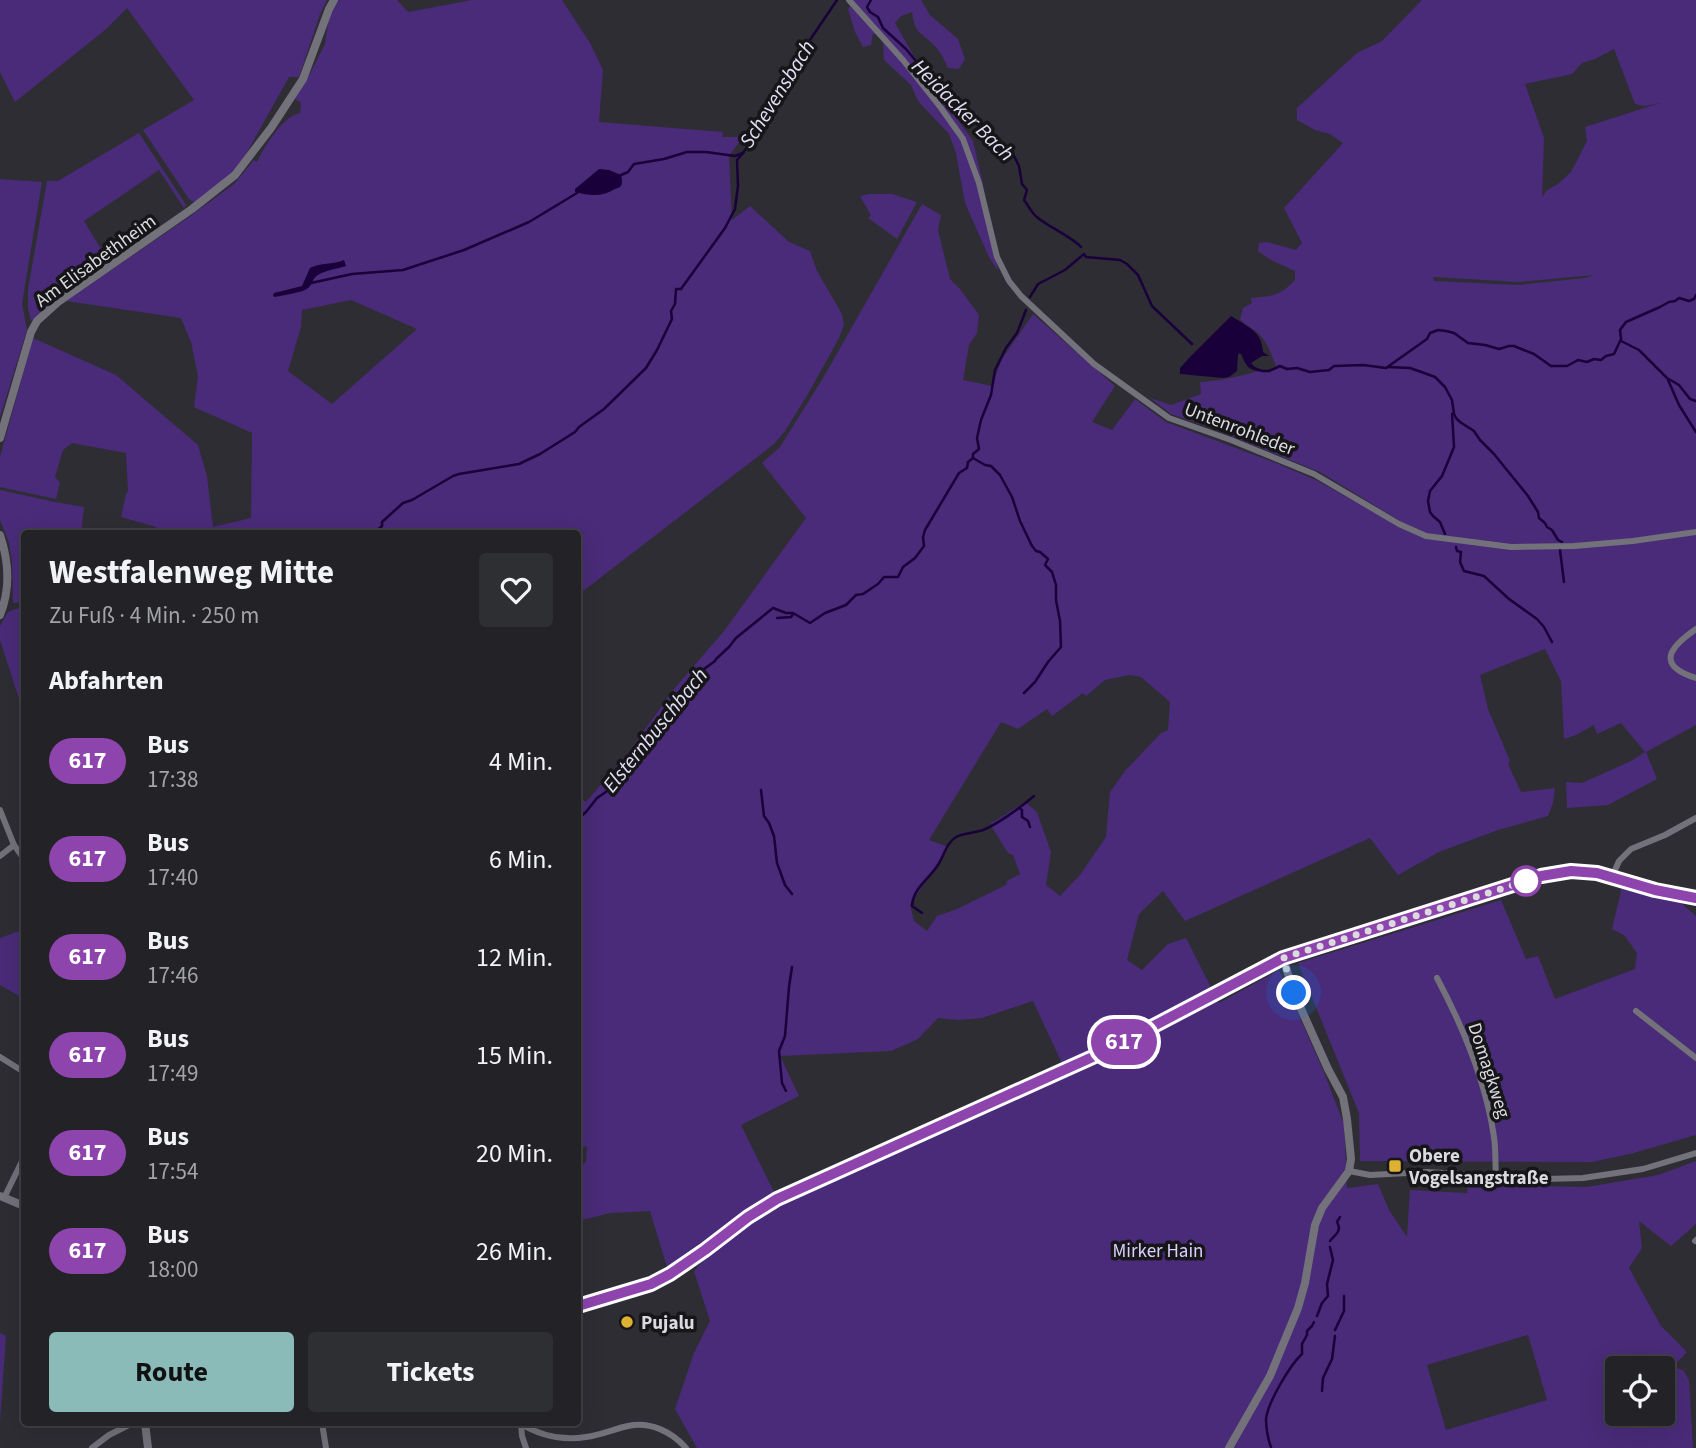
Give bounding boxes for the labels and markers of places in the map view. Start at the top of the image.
unlabelled marker [1511,866,1541,896]
place label: Obere Vogelsangstraße [1408,1143,1549,1192]
marker: Obere Vogelsangstraße [1387,1158,1403,1174]
place label: Pujalu [641,1310,695,1337]
marker: Pujalu [619,1314,635,1330]

